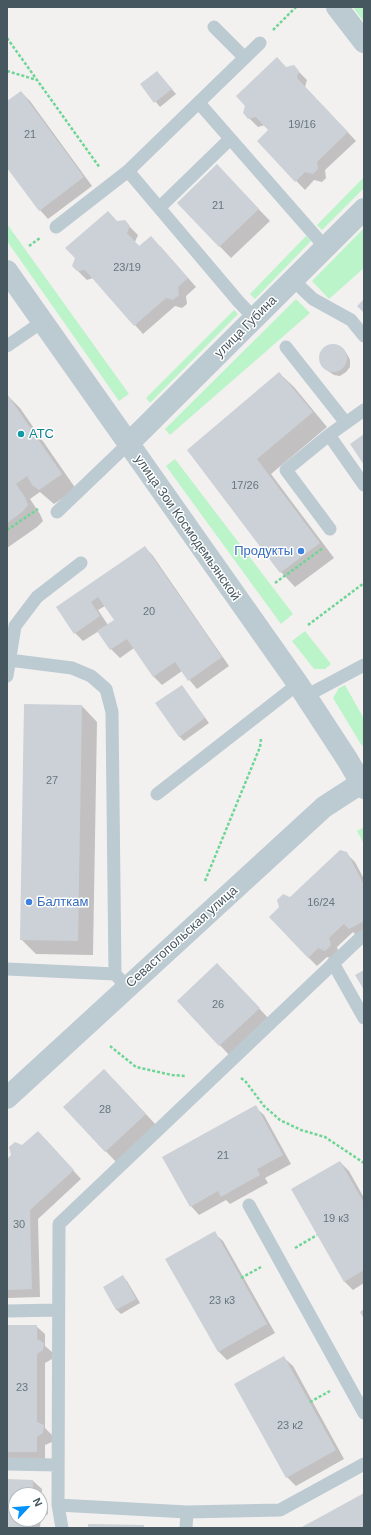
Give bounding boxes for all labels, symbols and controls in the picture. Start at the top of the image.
house number: 19/16 [288,118,316,132]
house number: 21 [24,128,36,142]
house number: 21 [212,199,224,213]
house number: 23/19 [113,261,141,275]
street label: улица Губина [212,293,280,361]
place label: АТС [29,426,54,442]
marker: АТС [16,429,26,439]
street label: улица Зои Космодемьянской [131,452,243,604]
house number: 17/26 [231,479,259,493]
place label: Продукты [234,543,293,559]
marker: Продукты [296,546,306,556]
house number: 20 [143,605,155,619]
house number: 27 [46,774,58,788]
street label: Севастопольская улица [123,883,241,991]
place label: Балткам [37,894,88,910]
house number: 16/24 [307,896,335,910]
marker: Балткам [24,897,34,907]
house number: 26 [212,998,224,1012]
house number: 28 [99,1103,111,1117]
house number: 21 [217,1149,229,1163]
house number: 19 к3 [323,1212,349,1226]
house number: 30 [13,1218,25,1232]
house number: 23 к3 [209,1294,235,1308]
house number: 23 [16,1381,28,1395]
house number: 23 к2 [277,1419,303,1433]
north arrow [8,1487,48,1527]
text: N [31,1496,45,1508]

